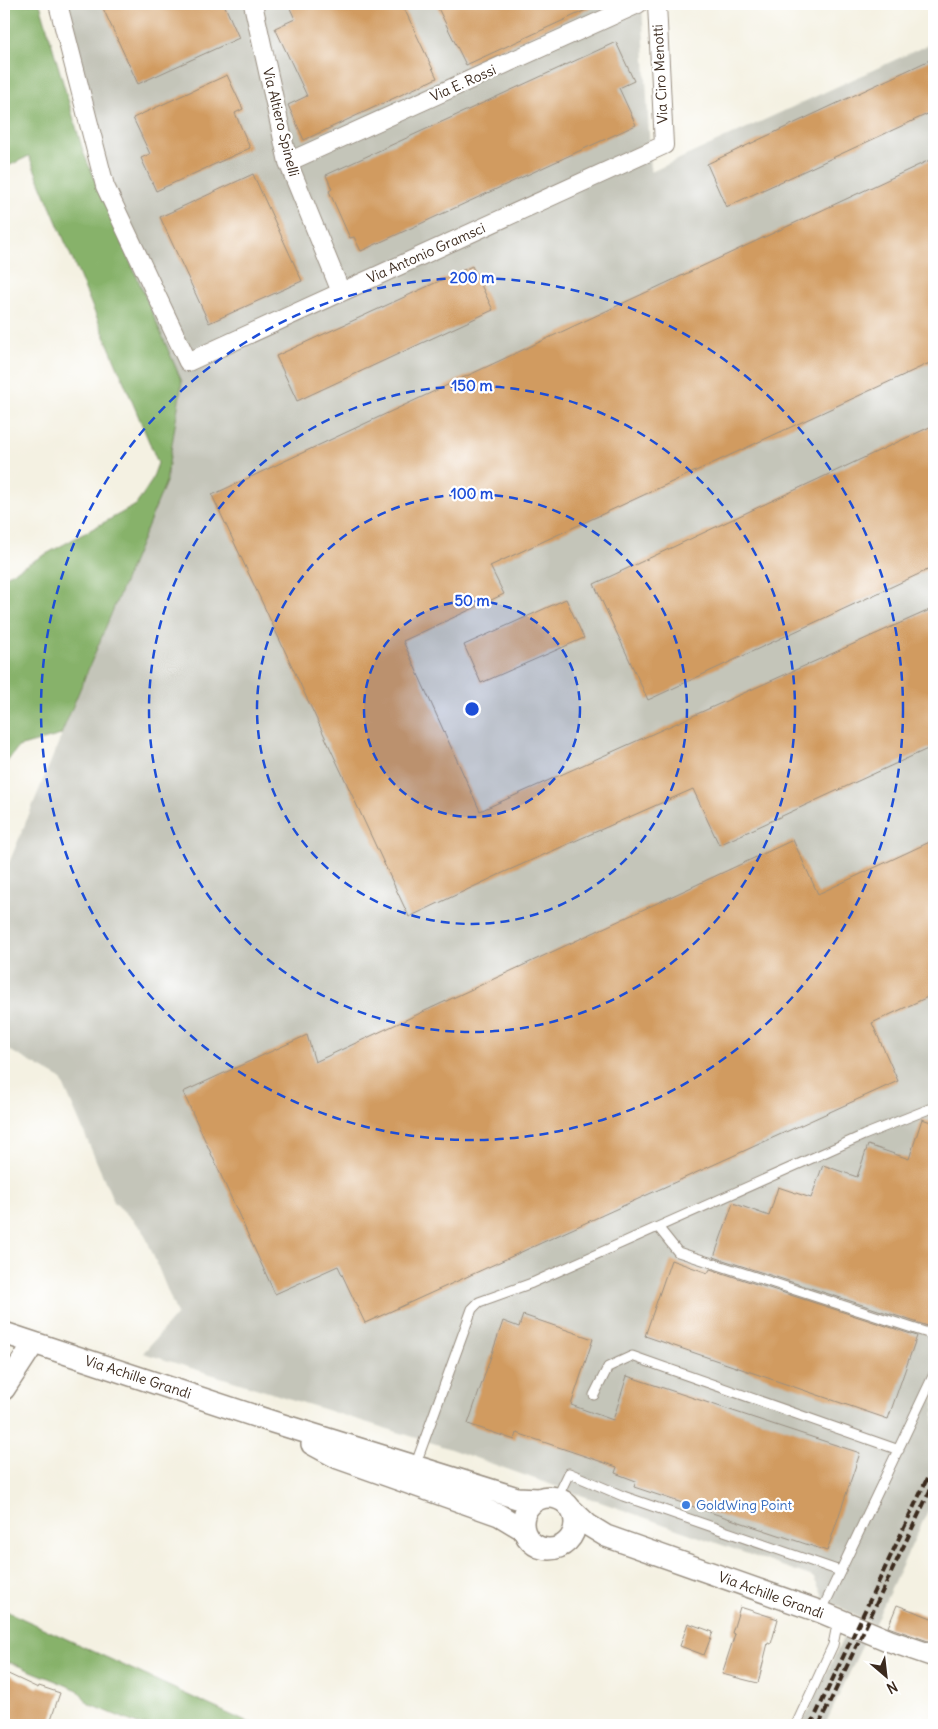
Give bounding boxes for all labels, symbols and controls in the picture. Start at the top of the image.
street label: Via Ciro Menotti [648,24,672,124]
street label: Via E. Rossi [427,60,499,106]
street label: Via Altiero Spinelli [259,66,303,178]
street label: Via Antonio Gramsci [364,219,488,287]
text: 200 m [450,268,494,287]
text: 150 m [451,376,493,395]
text: 100 m [451,484,493,503]
text: 50 m [454,591,490,610]
centre of rings [463,700,481,718]
street label: Via Achille Grandi [83,1351,193,1403]
place label: GoldWing Point [696,1496,793,1514]
marker: GoldWing Point [680,1499,692,1511]
street label: Via Achille Grandi [716,1568,826,1622]
north arrow [860,1652,910,1702]
text: N [884,1677,901,1698]

